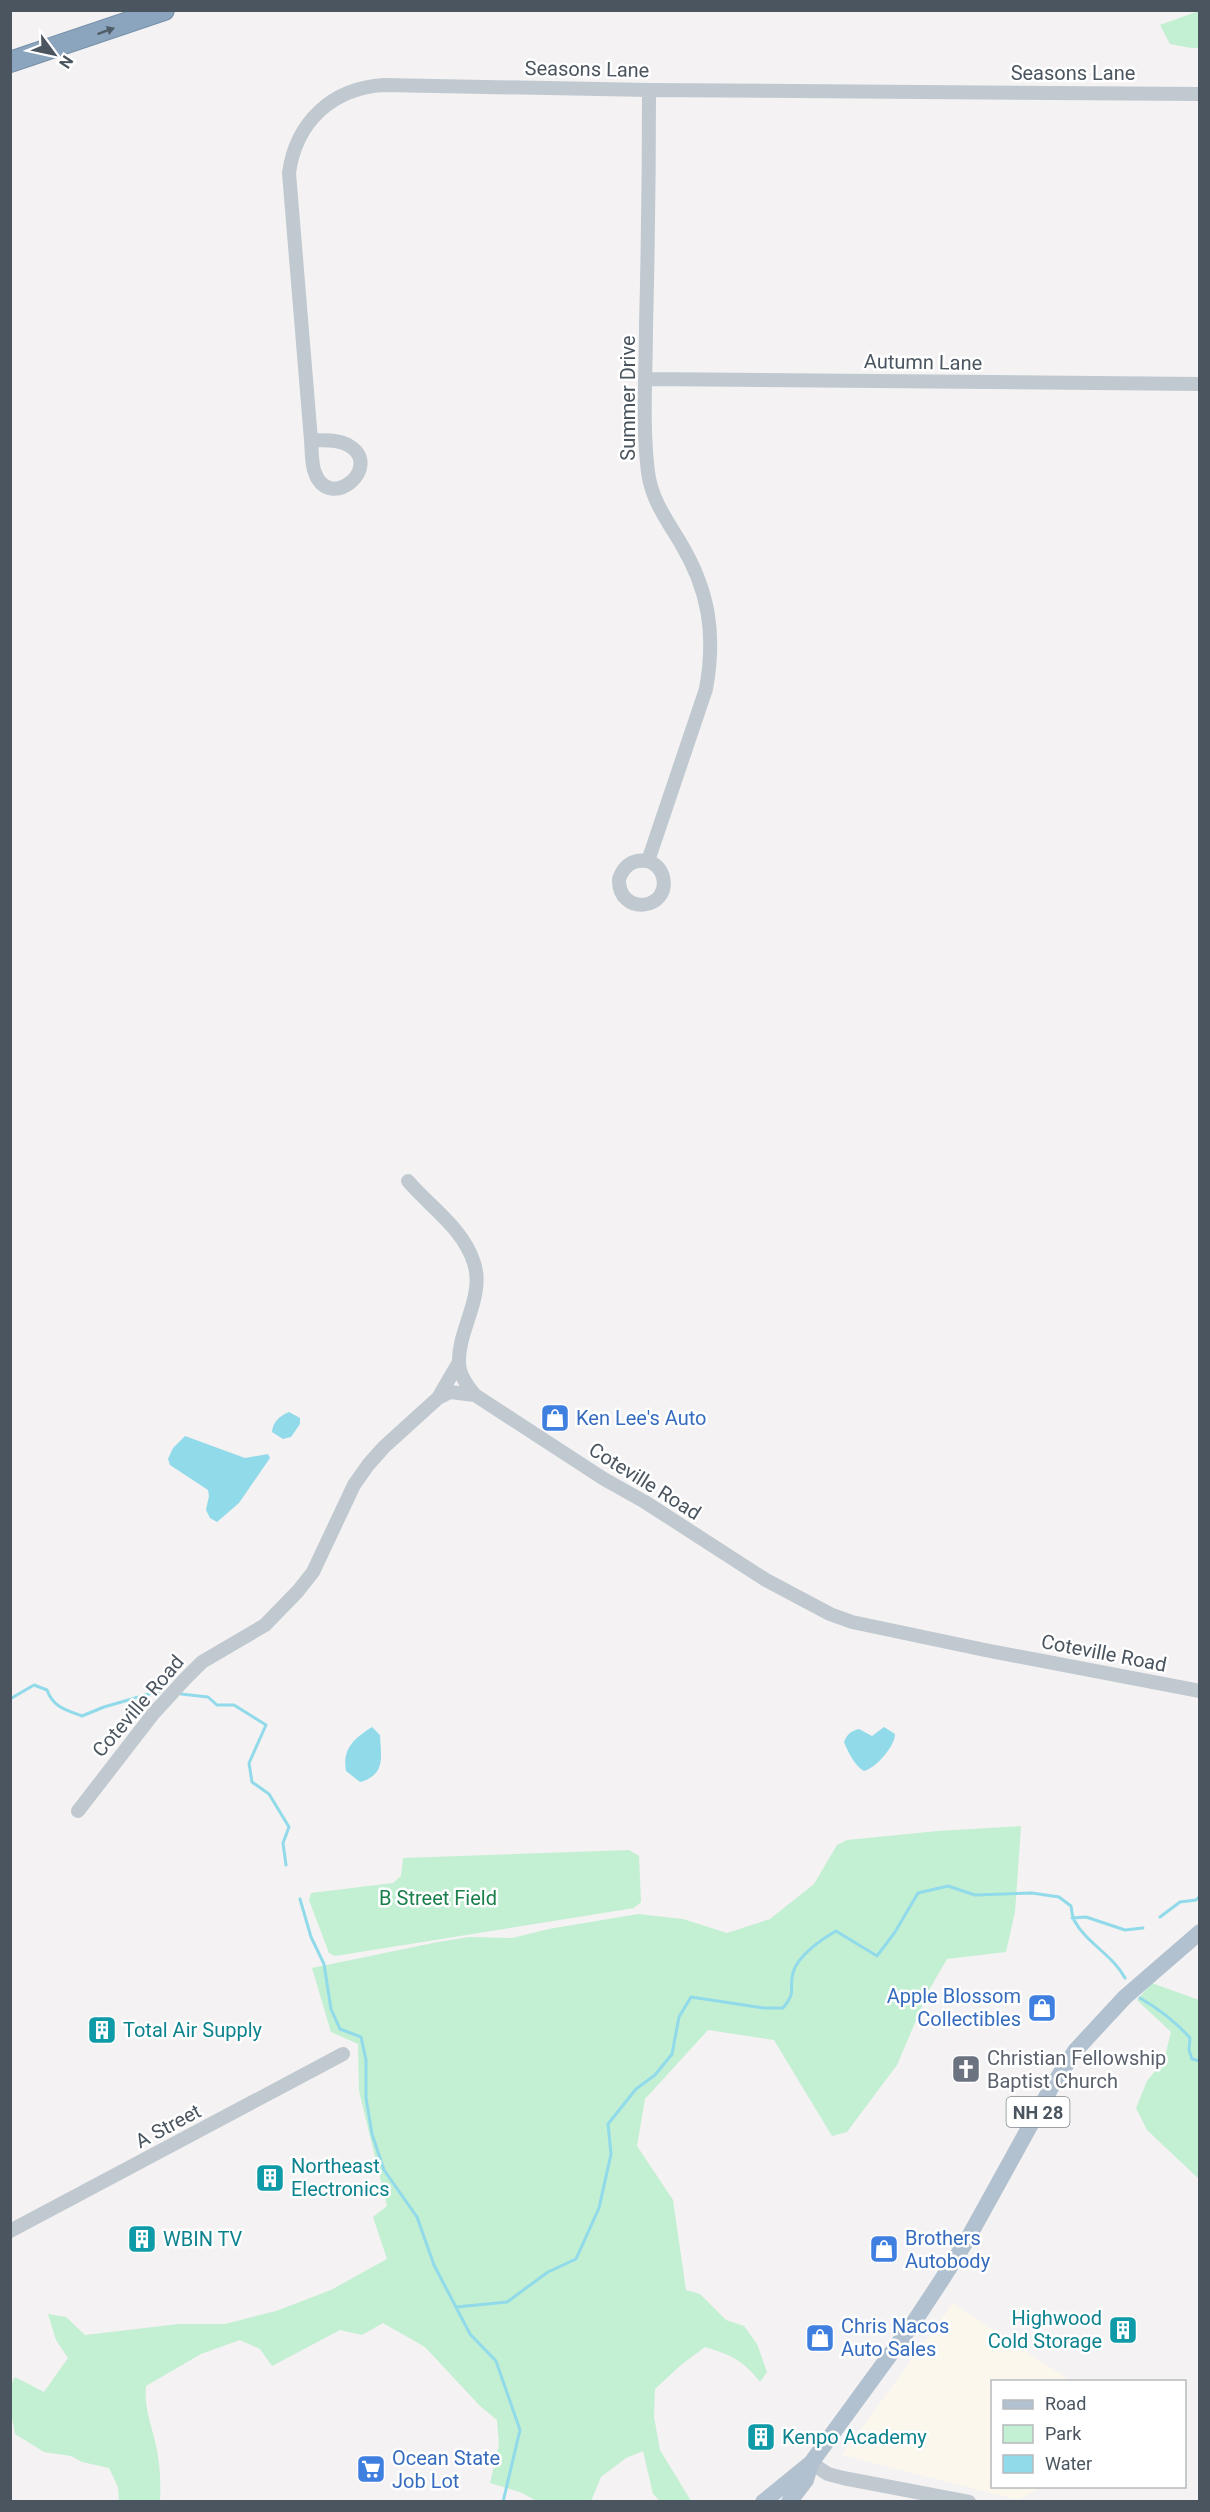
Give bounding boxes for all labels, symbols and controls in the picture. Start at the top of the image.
north arrow [24,24,84,84]
one-way arrow [97,26,115,36]
text: N [55,52,77,72]
street label: Seasons Lane [524,56,650,82]
street label: Seasons Lane [1011,61,1135,85]
street label: Summer Drive [616,335,640,461]
street label: Autumn Lane [864,349,982,375]
shop icon: Ken Lee's Auto [539,1402,571,1434]
place label: Ken Lee's Auto [576,1406,706,1430]
street label: Coteville Road [585,1437,705,1525]
street label: Coteville Road [1039,1629,1169,1677]
street label: Coteville Road [87,1650,189,1762]
park label: B Street Field [379,1886,497,1910]
place label: Apple Blossom Collectibles [887,1984,1021,2031]
shop icon: Apple Blossom Collectibles [1026,1992,1058,2024]
building icon: Total Air Supply [86,2014,118,2046]
place label: Total Air Supply [123,2018,262,2042]
place label: Christian Fellowship Baptist Church [987,2046,1166,2093]
church icon: Christian Fellowship Baptist Church [950,2053,982,2085]
road number: NH 28 [1006,2097,1070,2127]
street label: A Street [131,2099,205,2153]
place label: Northeast Electronics [291,2154,390,2201]
building icon: Northeast Electronics [254,2162,286,2194]
building icon: WBIN TV [126,2223,158,2255]
place label: Brothers Autobody [905,2226,991,2273]
place label: WBIN TV [163,2227,243,2251]
shop icon: Brothers Autobody [868,2233,900,2265]
place label: Highwood Cold Storage [988,2306,1102,2353]
place label: Chris Nacos Auto Sales [841,2314,949,2361]
building icon: Highwood Cold Storage [1107,2314,1139,2346]
shop icon: Chris Nacos Auto Sales [804,2322,836,2354]
legend [991,2380,1186,2488]
text: Road [1045,2393,1086,2414]
building icon: Kenpo Academy [745,2421,777,2453]
text: Park [1045,2423,1082,2444]
place label: Kenpo Academy [782,2425,927,2449]
place label: Ocean State Job Lot [392,2446,500,2493]
supermarket icon: Ocean State Job Lot [355,2453,387,2485]
text: Water [1045,2453,1092,2474]

